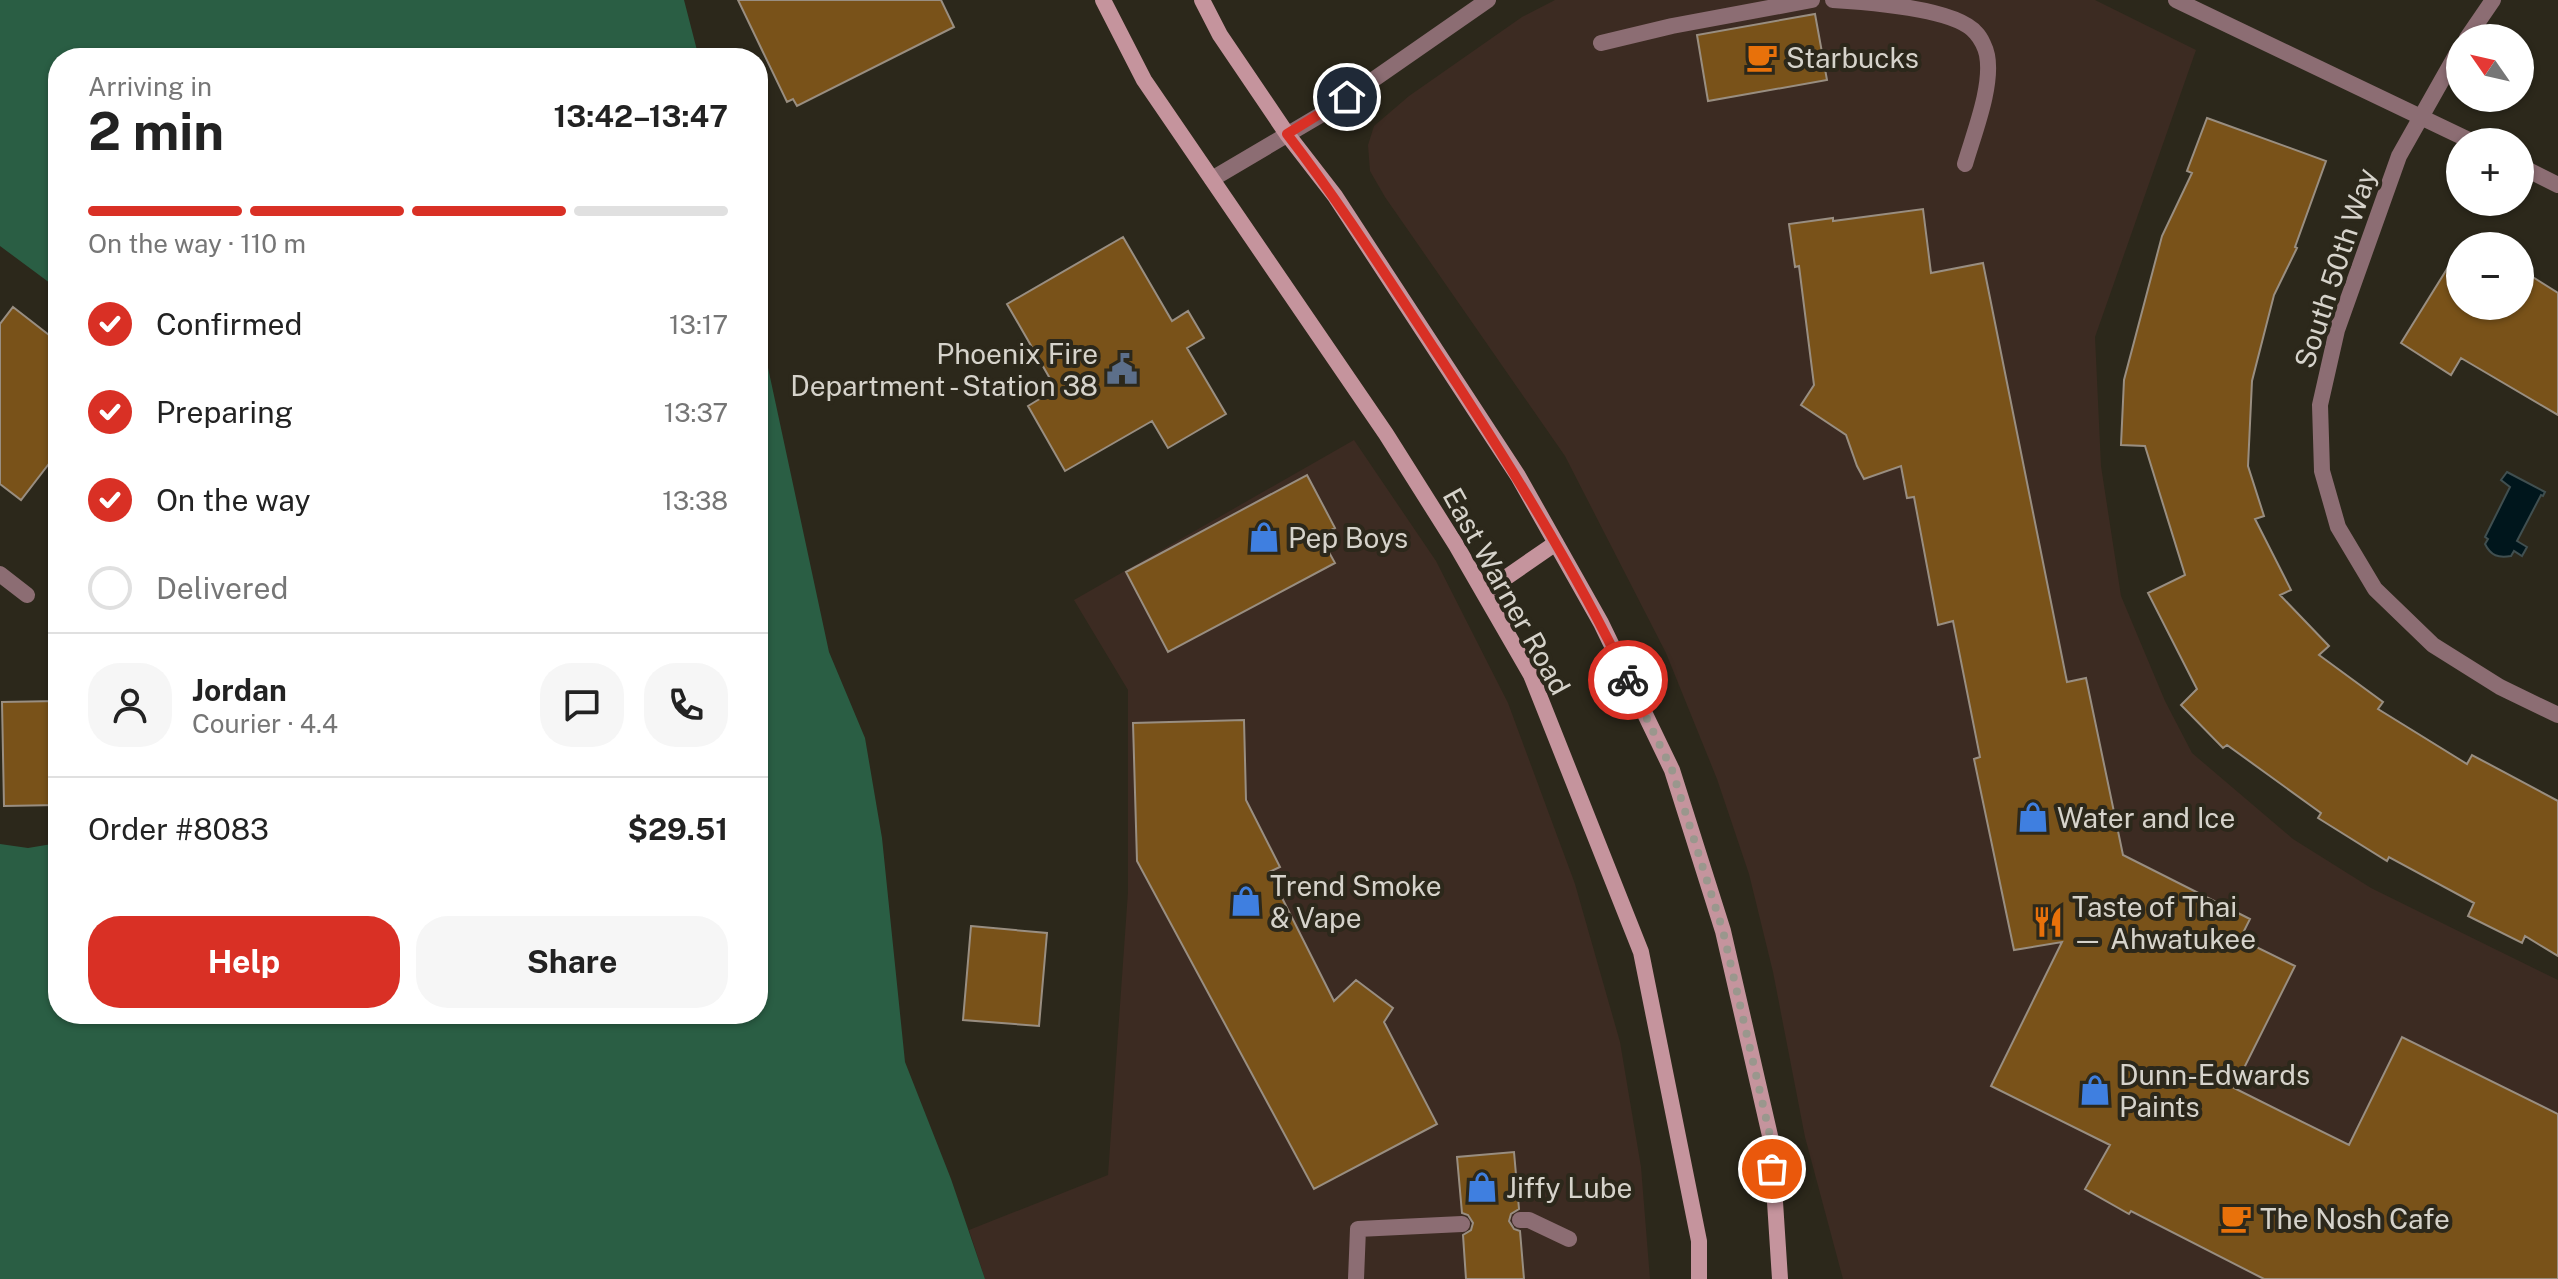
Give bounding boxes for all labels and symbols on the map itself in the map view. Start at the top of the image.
north arrow [2446,24,2534,112]
cafe icon: Starbucks [1745,40,1779,74]
place label: Starbucks [1786,41,1919,74]
pin [1313,63,1381,131]
street label: South 50th Way [2287,164,2383,372]
place label: Phoenix Fire Department - Station 38 [790,337,1098,402]
public building icon: Phoenix Fire Department - Station 38 [1105,352,1139,386]
street label: East Warner Road [1436,482,1578,700]
shop icon: Pep Boys [1247,520,1281,554]
place label: Pep Boys [1288,521,1408,554]
courier [1588,640,1668,720]
shop icon: Water and Ice [2016,800,2050,834]
place label: Water and Ice [2057,801,2235,834]
place label: Trend Smoke & Vape [1270,869,1442,934]
shop icon: Trend Smoke & Vape [1229,884,1263,918]
place label: Taste of Thai — Ahwatukee [2072,890,2256,955]
restaurant icon: Taste of Thai — Ahwatukee [2031,905,2065,939]
place label: Dunn-Edwards Paints [2119,1058,2310,1123]
shop icon: Dunn-Edwards Paints [2078,1073,2112,1107]
pin [1738,1135,1806,1203]
shop icon: Jiffy Lube [1465,1170,1499,1204]
place label: Jiffy Lube [1506,1171,1632,1204]
cafe icon: The Nosh Cafe [2219,1201,2253,1235]
place label: The Nosh Cafe [2260,1202,2450,1235]

